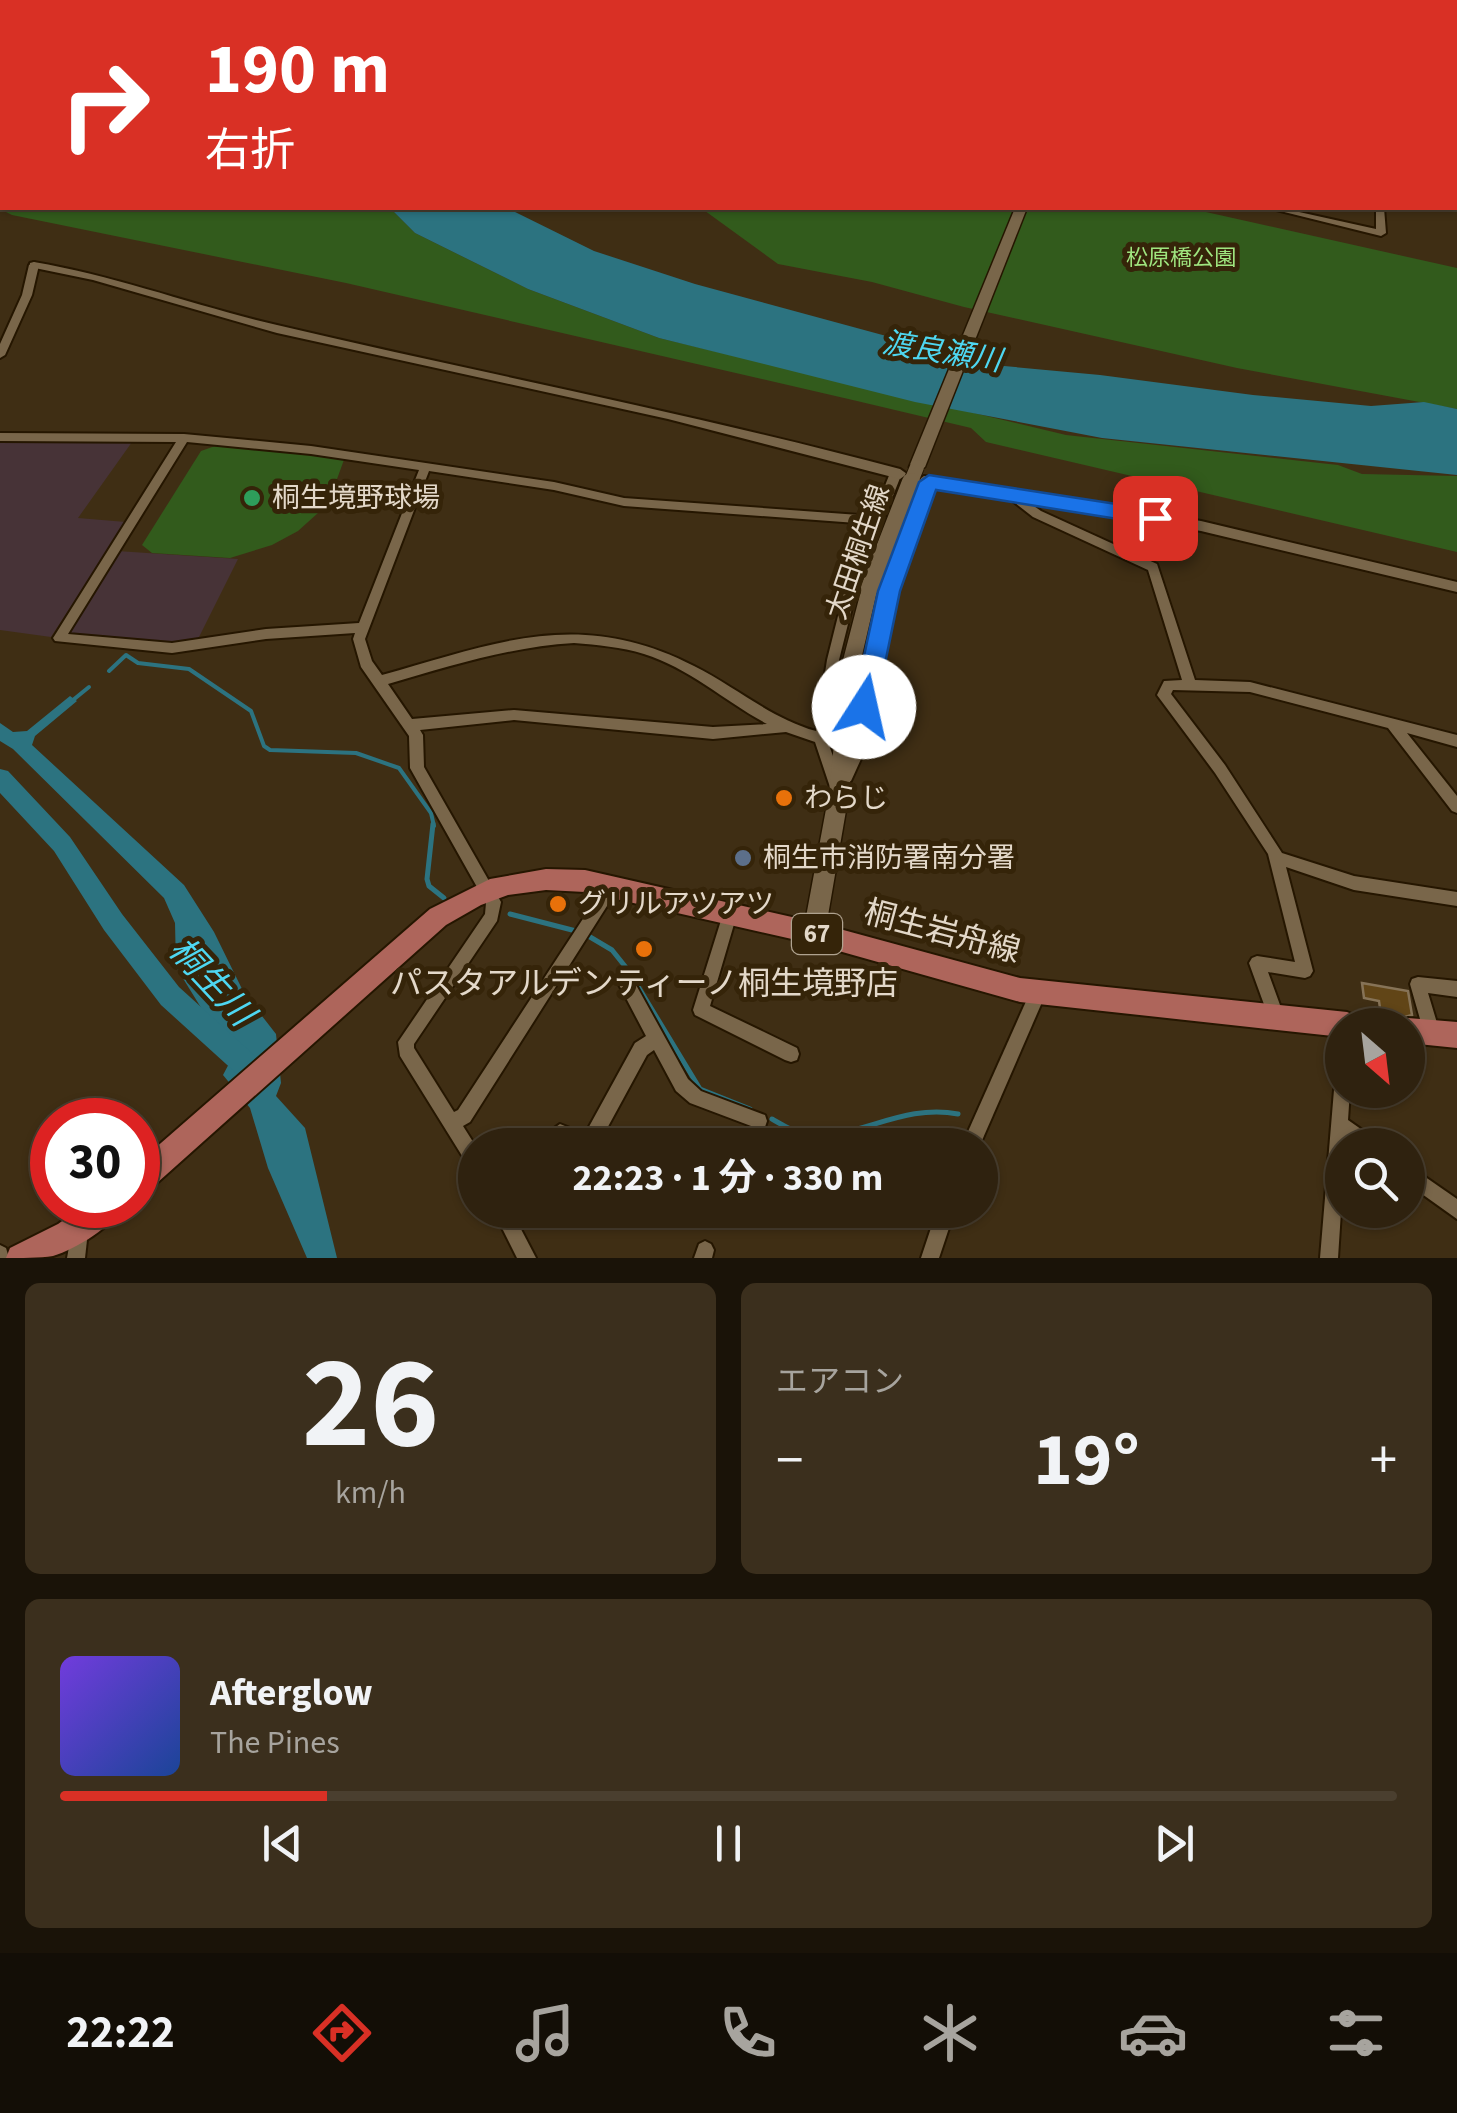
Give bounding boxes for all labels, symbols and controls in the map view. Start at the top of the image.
text: 190 m [205,20,390,120]
icon: right [40,40,170,170]
text: 右折 [205,119,295,183]
park label: 松原橋公園 [1126,242,1236,274]
water label: 渡良瀬川 [879,321,1008,383]
pin [1113,476,1198,561]
place label: 桐生境野球場 [272,478,440,518]
street label: 太田桐生線 [816,479,900,625]
marker: 桐生境野球場 [241,487,263,509]
icon: arrive [1128,491,1183,546]
position arrow [812,655,916,759]
place label: わらじ [804,778,888,818]
marker: わらじ [773,787,795,809]
place label: 桐生市消防署南分署 [763,838,1015,878]
marker: 桐生市消防署南分署 [732,847,754,869]
place label: グリルアツアツ [578,884,774,924]
street label: 桐生岩舟線 [859,889,1025,975]
marker: グリルアツアツ [547,893,569,915]
road number: 67 [792,914,842,954]
water label: 桐生川 [157,927,268,1040]
marker: パスタアルデンティーノ桐生境野店 [633,938,655,960]
place label: パスタアルデンティーノ桐生境野店 [390,961,898,1007]
north arrow [1325,1008,1425,1108]
map controls [1325,1008,1425,1228]
speed limit sign: 30 [30,1098,160,1228]
button: search [1325,1128,1425,1228]
text: 22:23 · 1 分 · 330 m [573,1151,883,1205]
text: 26 [302,1312,439,1497]
text: エアコン [776,1359,904,1405]
text: 19° [1033,1407,1140,1514]
text: − [776,1422,803,1500]
text: + [1370,1422,1397,1500]
text: km/h [335,1470,406,1516]
text: Afterglow [210,1666,373,1720]
text: The Pines [210,1720,340,1766]
icon: previous [255,1816,310,1871]
icon: pause [701,1816,756,1871]
icon: next [1147,1816,1202,1871]
icon: directions [307,1998,377,2068]
icon: music [510,1998,580,2068]
icon: phone [713,1998,783,2068]
icon: climate [915,1998,985,2068]
icon: car [1118,1998,1188,2068]
icon: filters [1321,1998,1391,2068]
text: 22:22 [66,2001,175,2065]

